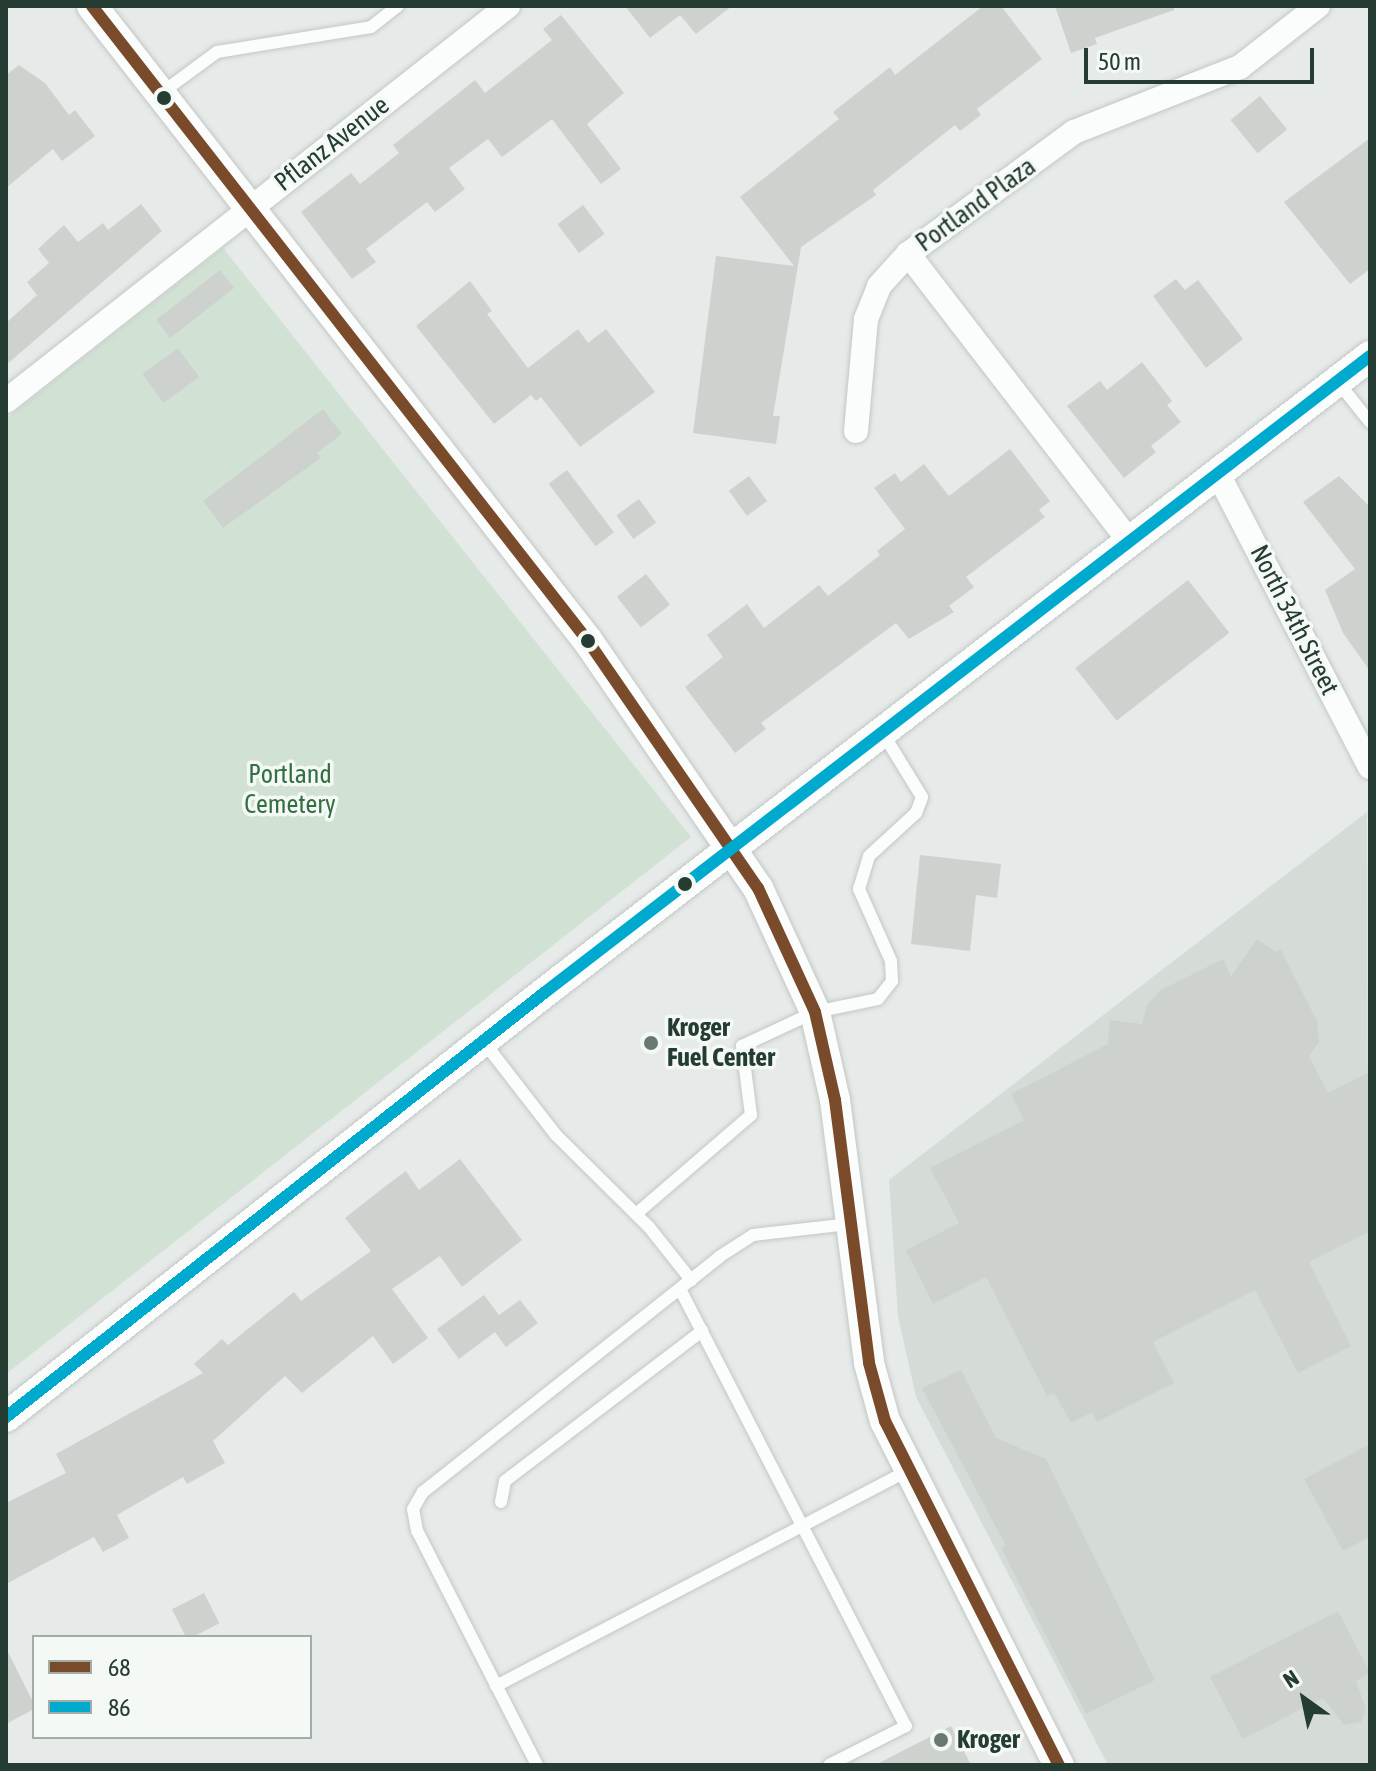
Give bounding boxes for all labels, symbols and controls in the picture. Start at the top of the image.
scale bar [1088,32,1318,82]
text: 50 m [1098,48,1141,75]
unlabelled marker [156,90,172,106]
street label: Pflanz Avenue [269,90,395,198]
street label: Portland Plaza [910,151,1042,259]
street label: North 34th Street [1243,540,1345,700]
unlabelled marker [580,633,596,649]
park label: Portland Cemetery [244,759,336,820]
unlabelled marker [677,876,693,892]
place label: Kroger Fuel Center [667,1012,775,1074]
marker: Kroger Fuel Center [642,1034,660,1052]
legend [32,1635,312,1739]
text: 68 [108,1654,131,1681]
north arrow [1264,1659,1344,1739]
text: N [1278,1664,1303,1693]
text: 86 [108,1694,131,1721]
place label: Kroger [957,1724,1020,1756]
marker: Kroger [932,1731,950,1749]

